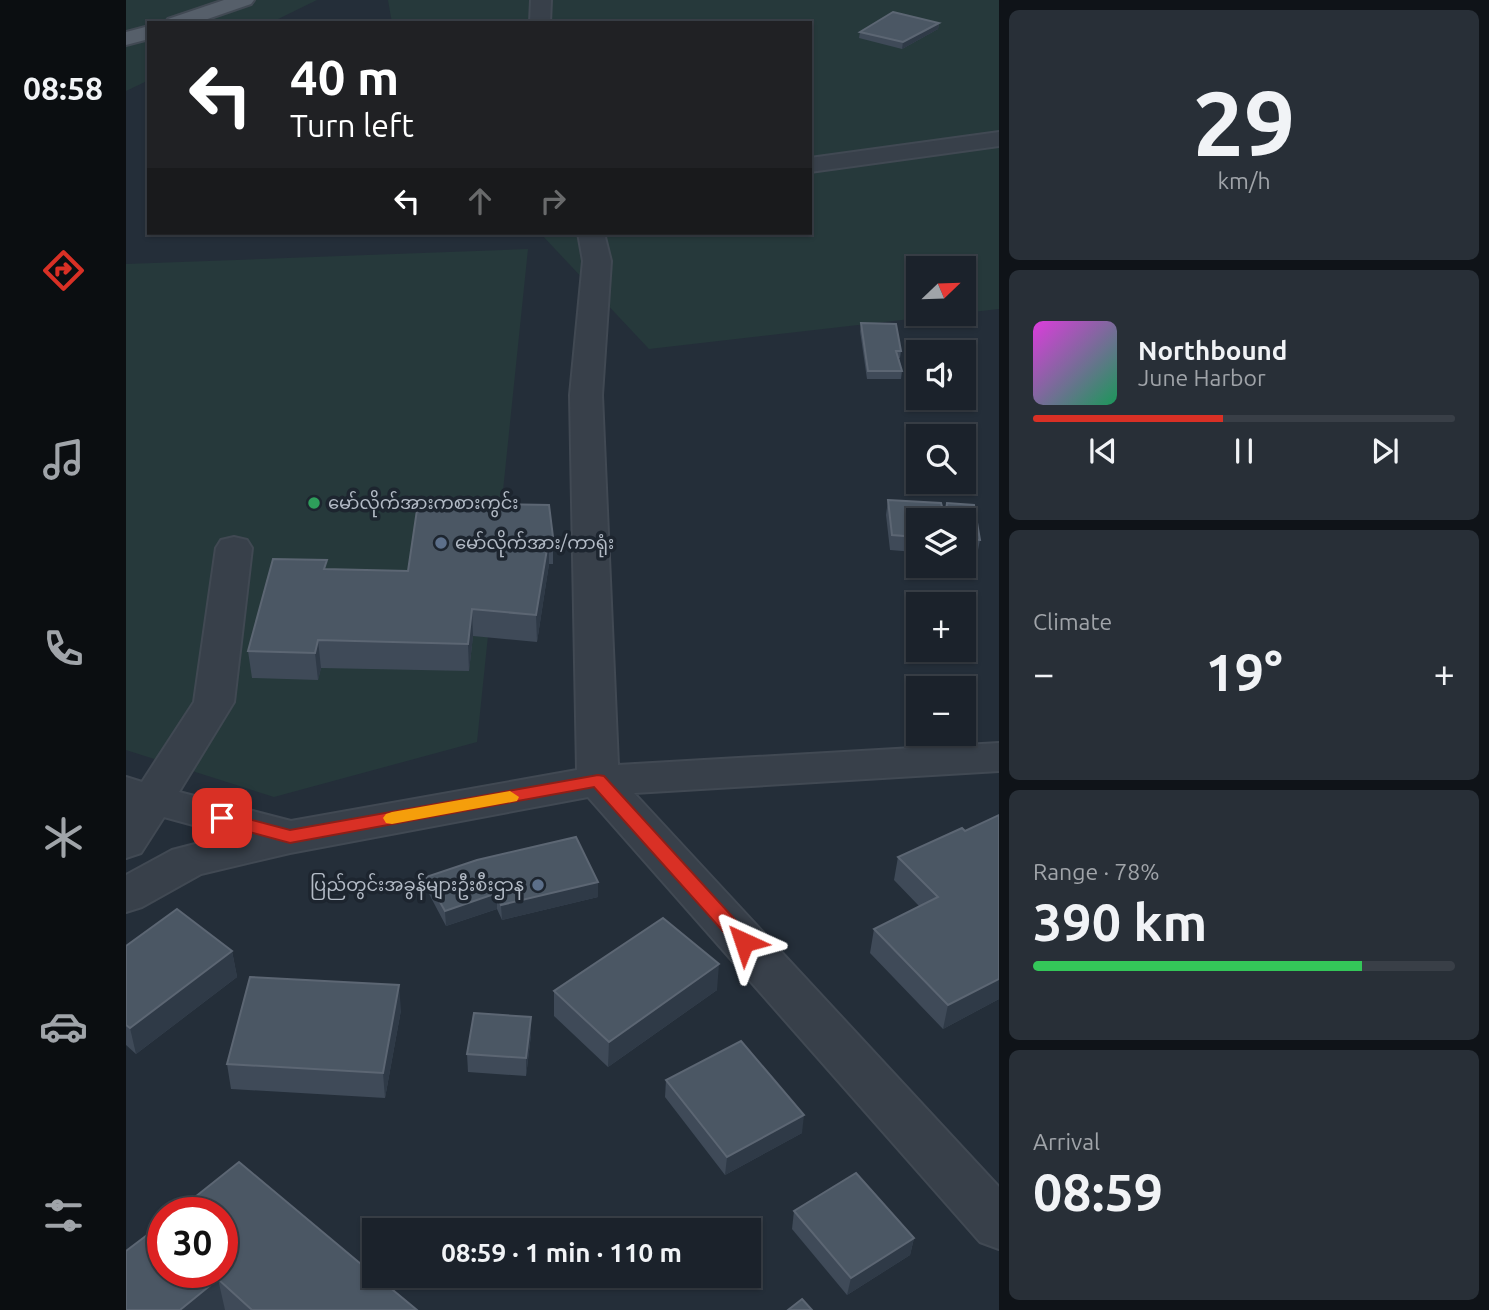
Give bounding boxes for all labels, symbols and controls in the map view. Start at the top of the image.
icon: left [175,49,266,140]
text: 40 m [290,49,399,104]
text: 08:58 [23,70,103,106]
text: 29 [1193,71,1295,173]
text: Turn left [290,107,414,143]
text: km/h [1217,168,1271,193]
icon: left [388,182,426,220]
icon: ahead [461,182,499,220]
icon: right [534,182,572,220]
icon: directions [39,246,88,295]
north arrow [906,256,976,326]
map controls [906,256,976,746]
text: Northbound [1138,336,1287,365]
button: sound [906,340,976,410]
text: June Harbor [1138,365,1266,390]
button: search [906,424,976,494]
icon: previous [1084,432,1122,470]
icon: pause [1225,432,1263,470]
icon: next [1366,432,1404,470]
icon: music [39,435,88,484]
place label: မော်လိုက်အားကစားကွင်း [328,489,519,518]
marker: မော်လိုက်အားကစားကွင်း [306,495,322,511]
button: layers [906,508,976,578]
place label: မော်လိုက်အား/ကာရုံး [455,529,614,558]
marker: မော်လိုက်အား/ကာရုံး [433,535,449,551]
button: + [906,592,976,662]
text: Climate [1033,609,1112,634]
icon: phone [39,624,88,673]
text: 19° [1205,643,1283,701]
text: − [1033,652,1054,694]
text: + [1434,652,1455,694]
button: − [906,676,976,746]
pin [192,788,252,848]
icon: arrive [203,799,241,837]
icon: climate [39,813,88,862]
text: Range · 78% [1033,859,1160,884]
place label: ပြည်တွင်းအခွန်များဦးစီးဌာန [310,871,524,900]
marker: ပြည်တွင်းအခွန်များဦးစီးဌာန [530,877,546,893]
text: 390 km [1033,893,1207,951]
position arrow [707,905,781,979]
icon: car [39,1002,88,1051]
text: Arrival [1033,1129,1100,1154]
text: 08:59 [1033,1163,1163,1221]
icon: filters [39,1191,88,1240]
speed limit sign: 30 [147,1197,238,1288]
text: 08:59 · 1 min · 110 m [441,1238,682,1267]

